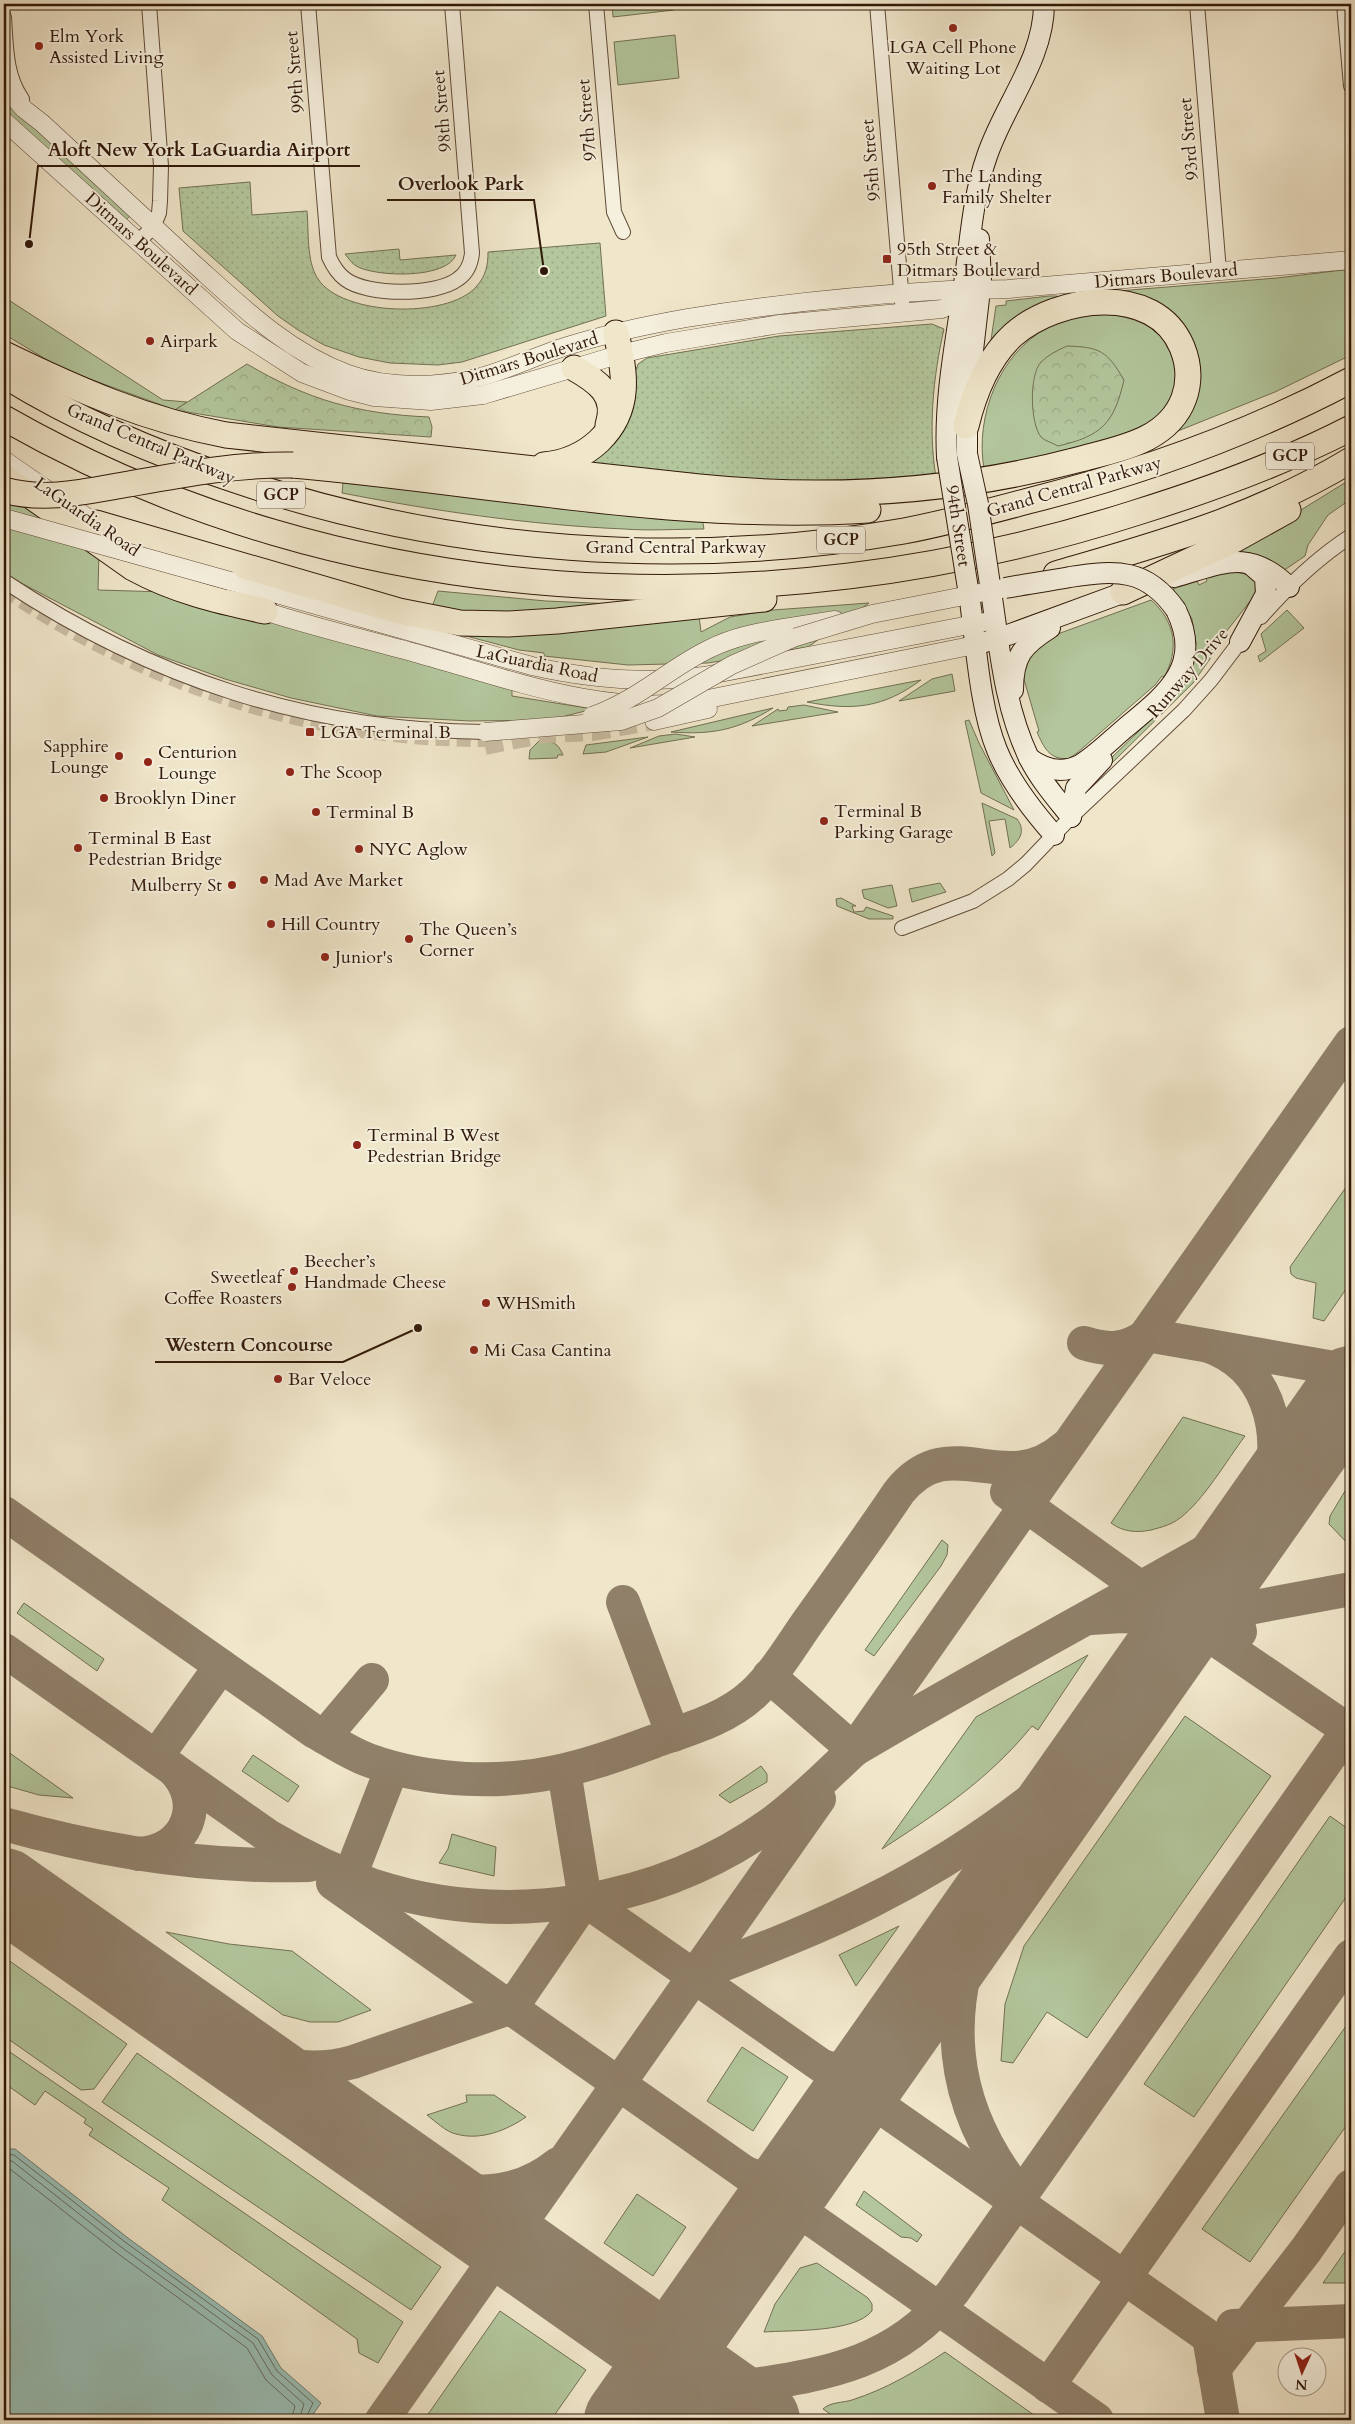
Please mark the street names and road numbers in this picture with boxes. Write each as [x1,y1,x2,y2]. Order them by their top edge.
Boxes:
street label: 99th Street [279,30,311,114]
street label: 98th Street [426,69,458,153]
street label: 97th Street [571,78,603,162]
street label: 93rd Street [1173,96,1205,181]
street label: 95th Street [855,118,887,202]
street label: Ditmars Boulevard [79,187,203,302]
street label: Ditmars Boulevard [1093,257,1239,295]
street label: Ditmars Boulevard [457,326,602,392]
street label: Grand Central Parkway [63,397,240,491]
road number: GCP [1266,442,1314,470]
street label: Grand Central Parkway [983,450,1165,524]
street label: LaGuardia Road [29,471,145,563]
road number: GCP [257,482,305,508]
street label: 94th Street [939,483,977,569]
road number: GCP [817,526,865,554]
street label: Grand Central Parkway [585,535,767,560]
street label: Runway Drive [1142,622,1234,724]
street label: LaGuardia Road [474,639,601,689]

